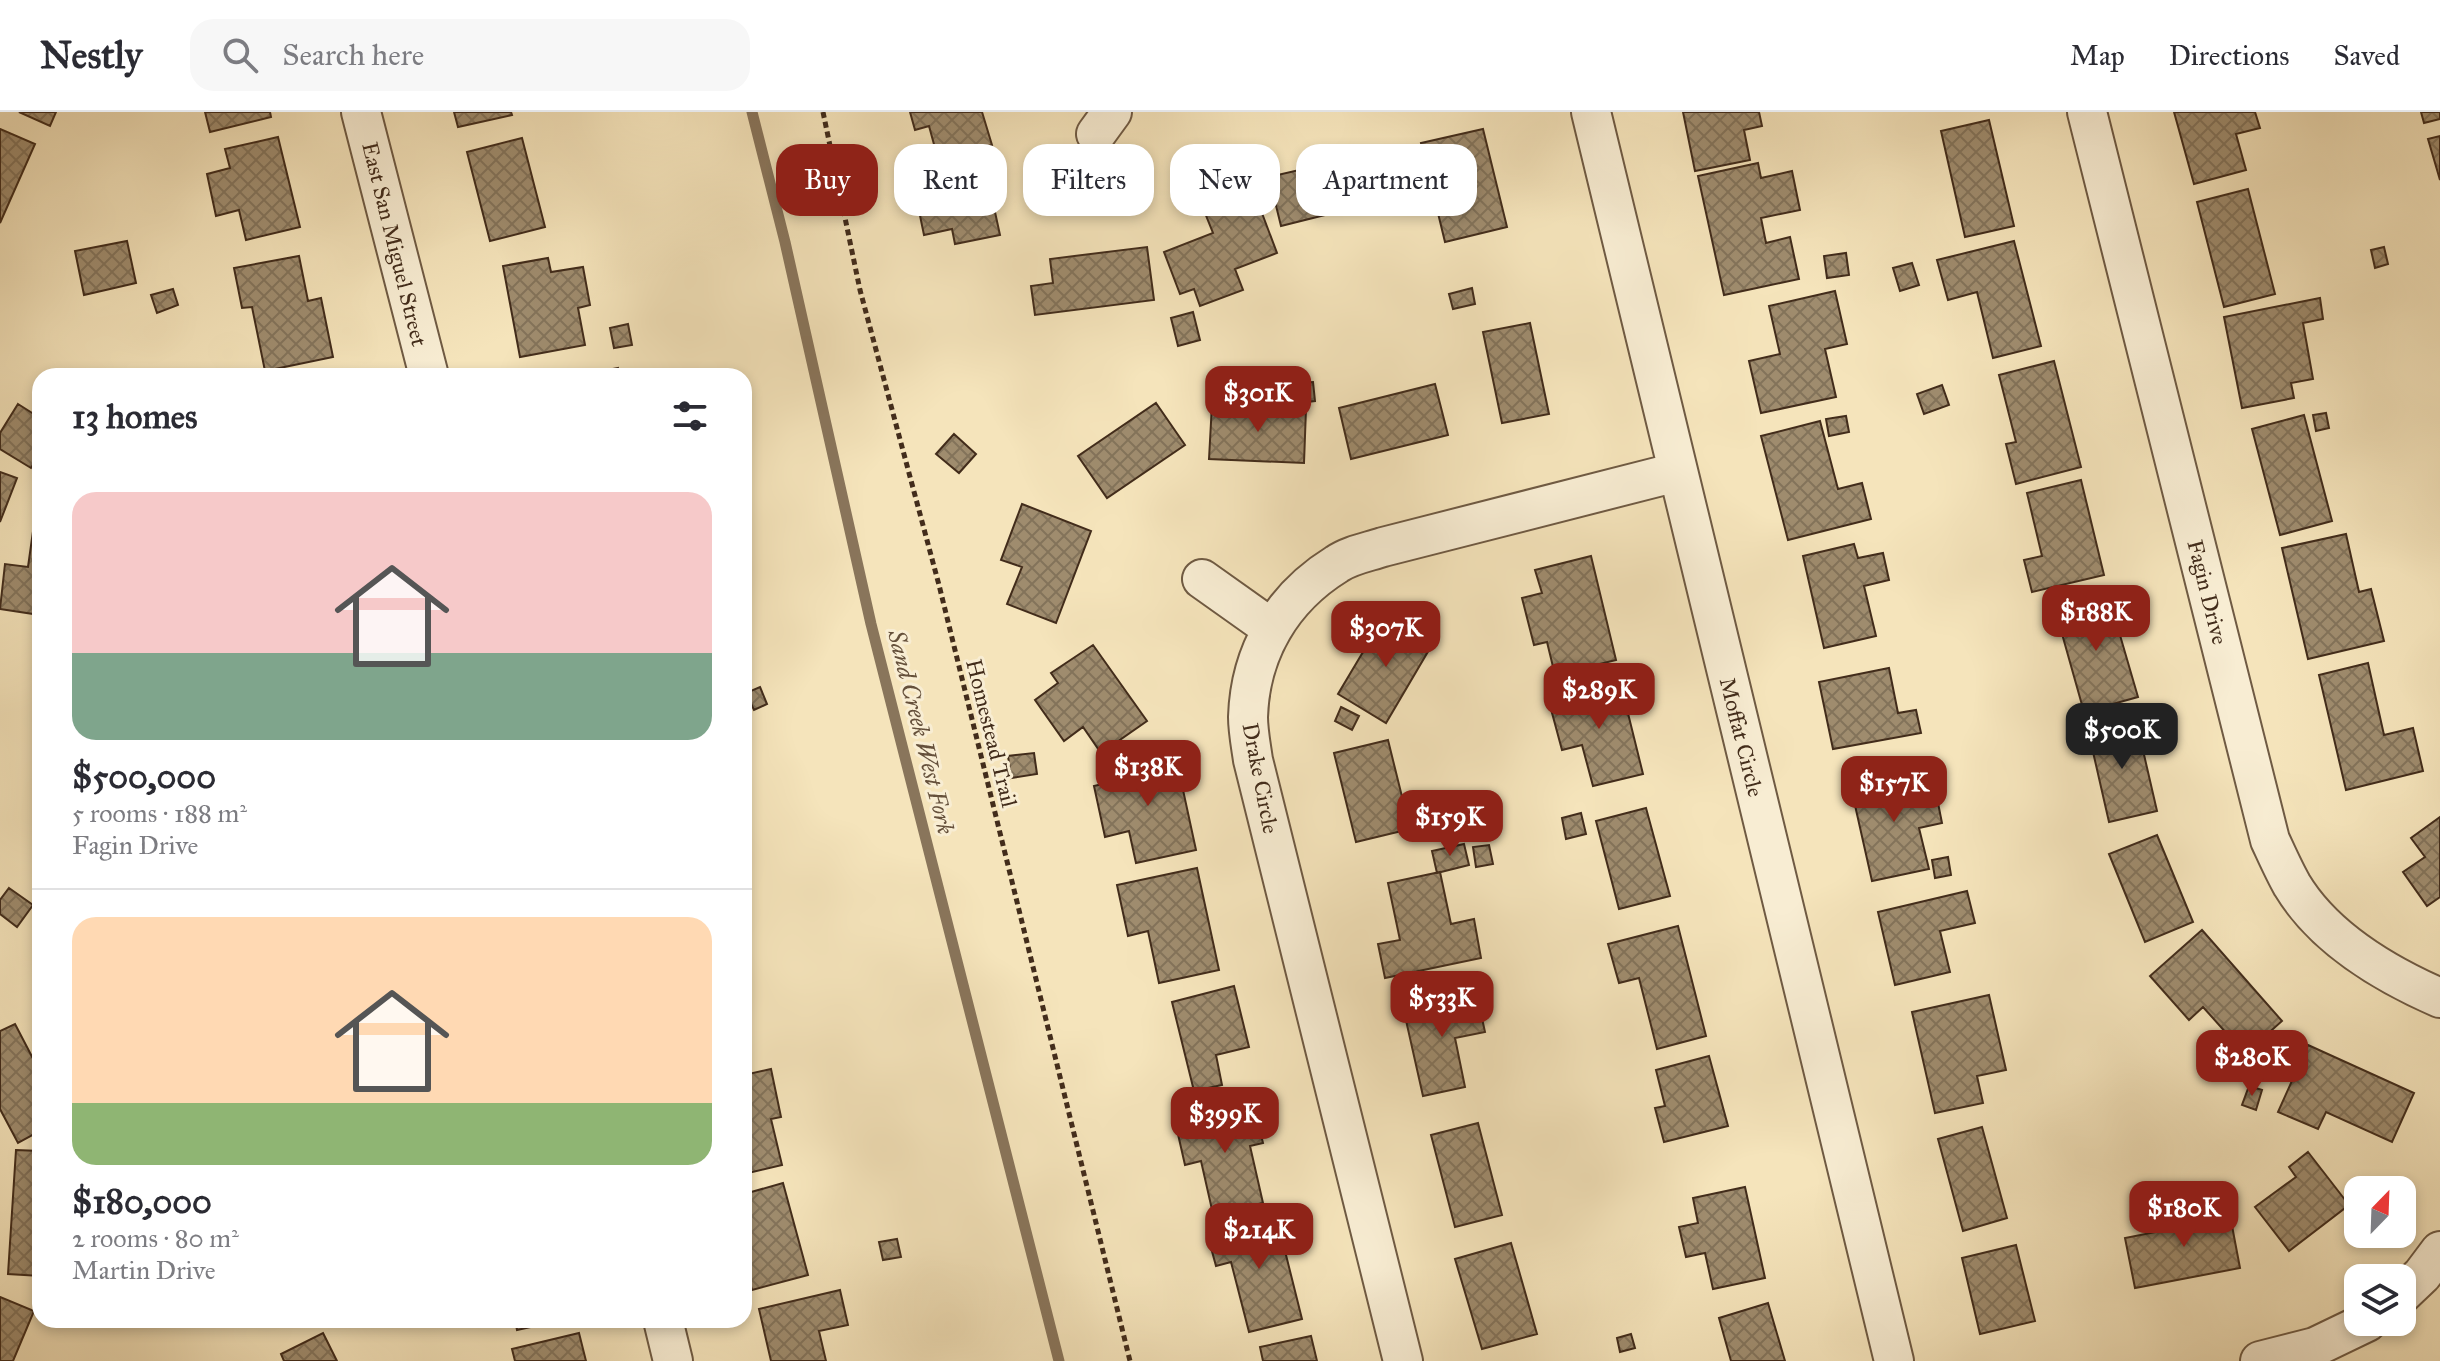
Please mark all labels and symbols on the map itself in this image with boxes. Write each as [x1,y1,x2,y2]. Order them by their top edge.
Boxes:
street label: East San Miguel Street [356,139,433,349]
pin: $301K [1202,366,1314,434]
street label: Fagin Drive [2181,537,2234,647]
pin: $188K [2040,585,2152,653]
pin: $307K [1330,601,1442,669]
water label: Sand Creek West Fork [881,626,961,838]
street label: Homestead Trail [960,656,1023,810]
pin: $289K [1543,663,1655,731]
street label: Moffat Circle [1714,675,1769,800]
pin: $500K [2066,703,2178,771]
street label: Drake Circle [1237,720,1284,836]
pin: $138K [1092,740,1204,808]
pin: $157K [1838,756,1950,824]
pin: $159K [1394,790,1506,858]
pin: $533K [1386,971,1498,1039]
pin: $280K [2196,1030,2308,1098]
pin: $399K [1169,1087,1281,1155]
north arrow [2344,1176,2416,1248]
pin: $180K [2128,1181,2240,1249]
pin: $214K [1203,1203,1315,1271]

